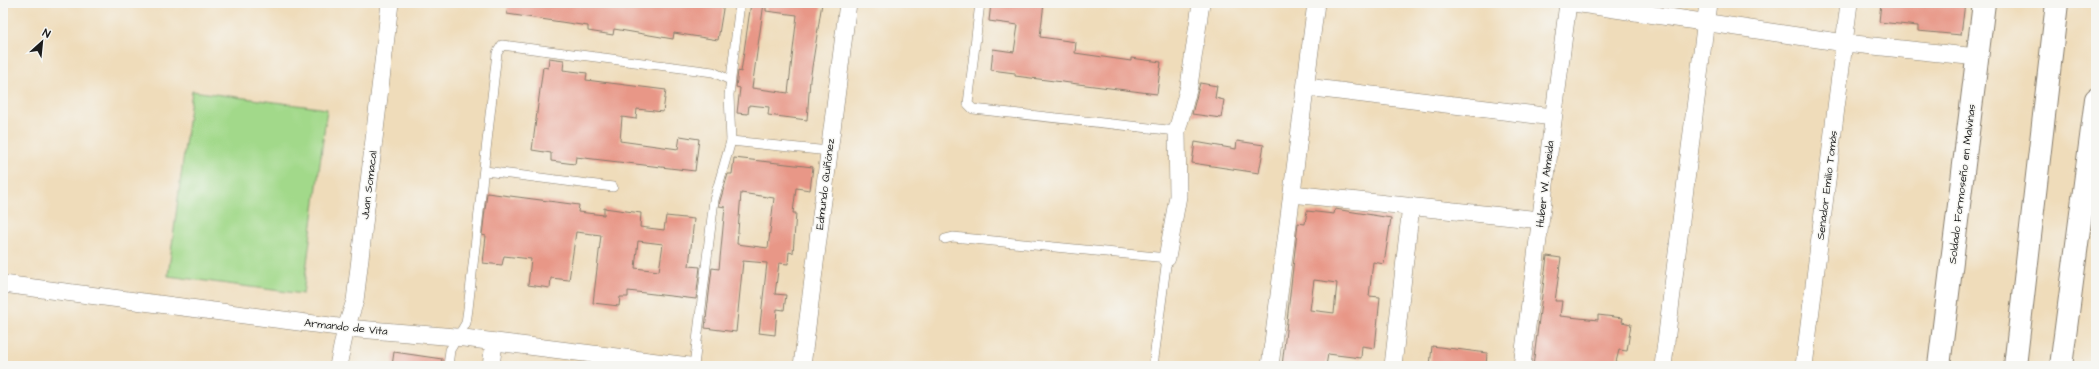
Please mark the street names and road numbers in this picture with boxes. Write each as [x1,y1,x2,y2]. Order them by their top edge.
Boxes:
street label: Soldado Formoseño en Malvinas [1945,103,1979,265]
street label: Senador Emilio Tomás [1813,129,1841,240]
street label: Edmundo Quiñónez [812,137,838,230]
street label: Huber W. Almeida [1532,139,1558,228]
street label: Juan Somacal [357,150,381,220]
street label: Armando de Vita [304,315,389,339]

